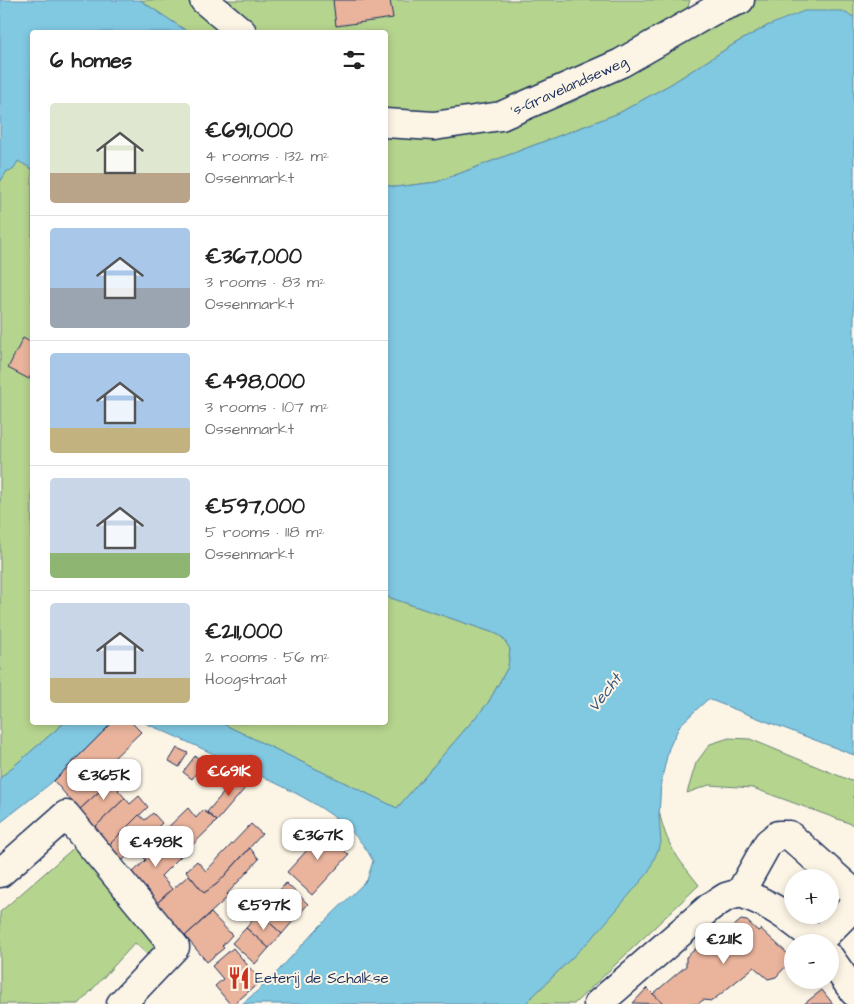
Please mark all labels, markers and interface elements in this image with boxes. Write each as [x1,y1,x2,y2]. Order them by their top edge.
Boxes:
text: 6 homes [50,46,132,75]
icon: filters [340,46,368,74]
street label: 's-Gravelandseweg [507,51,632,121]
text: €691,000 [205,116,293,145]
icon: home [90,123,150,183]
text: 4 rooms · 132 m² [205,145,329,167]
text: Ossenmarkt [205,167,294,189]
text: €367,000 [205,242,302,271]
icon: home [90,248,150,308]
text: 3 rooms · 83 m² [205,271,325,293]
text: Ossenmarkt [205,293,294,315]
text: €498,000 [205,367,305,396]
icon: home [90,373,150,433]
text: 3 rooms · 107 m² [205,396,329,418]
text: Ossenmarkt [205,418,294,440]
text: €597,000 [205,492,305,521]
icon: home [90,498,150,558]
text: 5 rooms · 118 m² [205,521,324,543]
text: Ossenmarkt [205,543,294,565]
text: €211,000 [205,617,283,646]
icon: home [90,623,150,683]
text: 2 rooms · 56 m² [205,646,329,668]
text: Hoogstraat [205,668,287,690]
water label: Vecht [583,668,628,716]
pin: €691K [194,754,264,797]
pin: €365K [69,758,139,801]
text: €691K [207,760,251,782]
text: €365K [78,764,130,786]
pin: €367K [283,818,353,861]
text: €367K [293,824,343,846]
pin: €498K [121,826,191,868]
text: €498K [130,831,182,853]
map controls [784,869,839,989]
button: + [784,869,839,924]
pin: €597K [229,888,299,931]
text: €597K [238,894,290,916]
pin: €211K [689,922,759,965]
text: €211K [706,928,742,950]
button: − [784,934,839,989]
restaurant icon: Eeterij de Schalkse [226,965,252,991]
place label: Eeterij de Schalkse [255,968,389,989]

